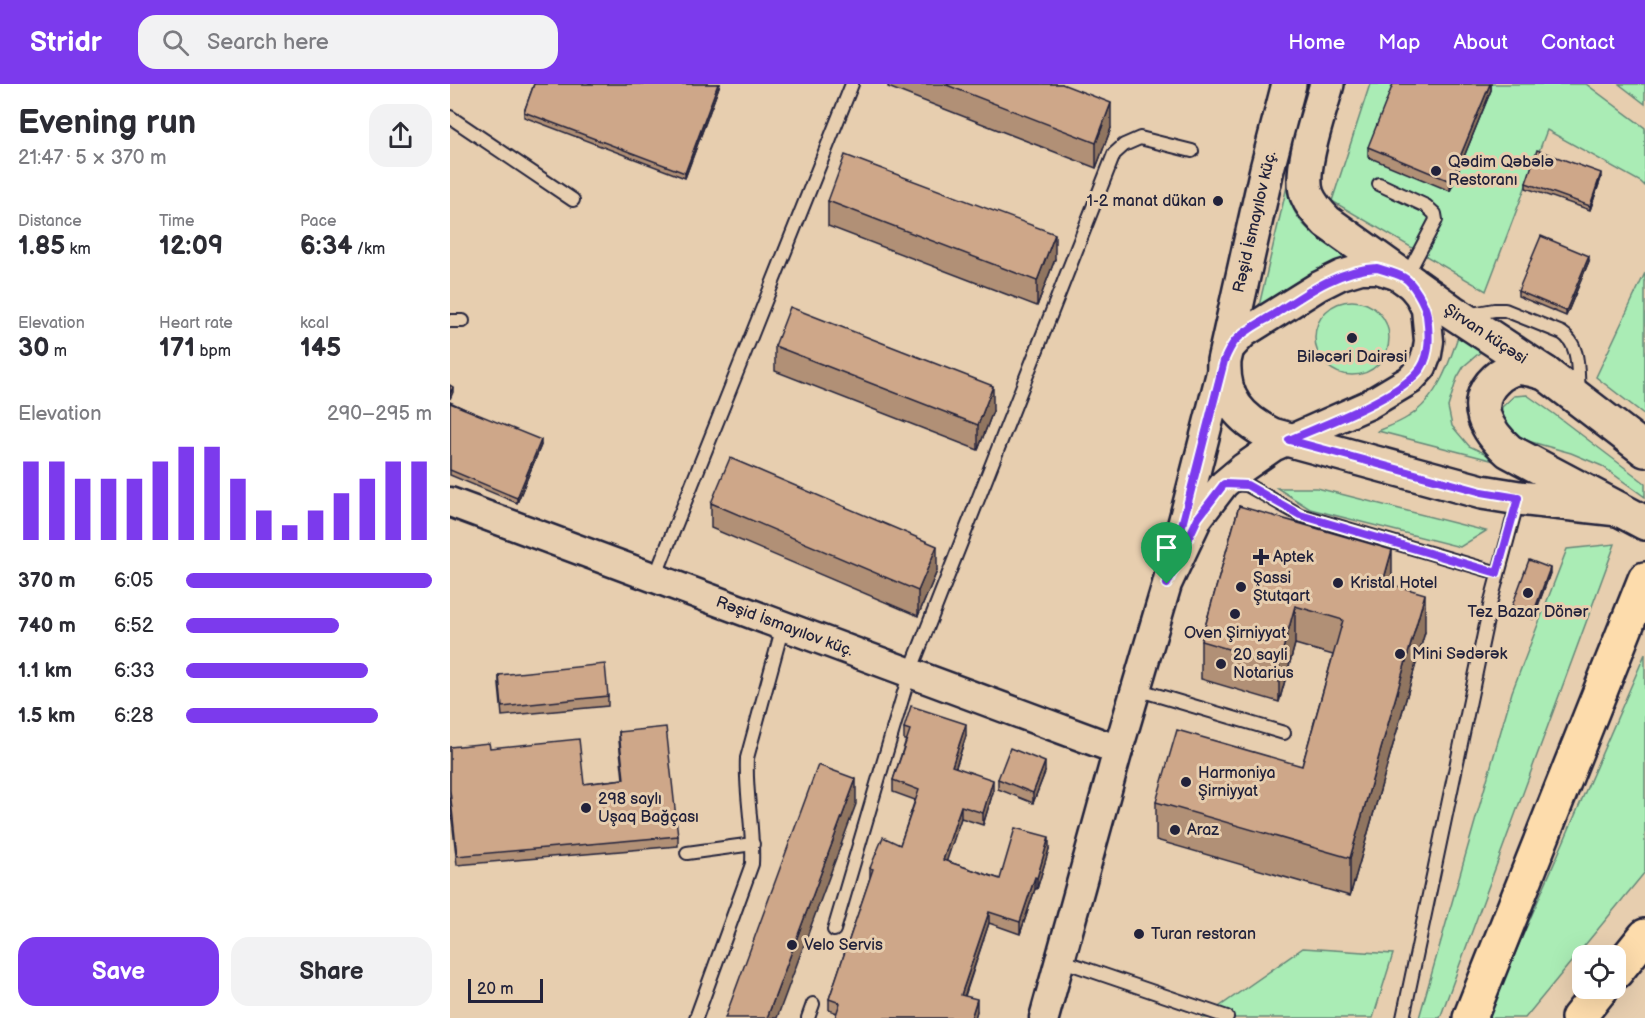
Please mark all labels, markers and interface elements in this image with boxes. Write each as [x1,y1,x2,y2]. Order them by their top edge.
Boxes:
search box [138,15,558,69]
text: Stridr [30,26,102,59]
icon: search [159,26,192,59]
text: Search here [207,29,329,56]
text: Home [1288,30,1345,55]
text: Map [1378,30,1420,55]
text: About [1453,30,1508,55]
text: Contact [1541,30,1615,55]
text: Evening run [18,103,196,143]
button: share [369,104,432,167]
text: 21:47 · 5 × 370 m [18,146,167,170]
street label: Rəşid İsmayılov küç. [1228,149,1281,295]
place label: Qədim Qəbələ Restoranı [1448,153,1554,190]
marker: Qədim Qəbələ Restoranı [1429,164,1443,178]
place label: 1-2 manat dükan [1087,192,1206,211]
marker: 1-2 manat dükan [1211,194,1225,208]
text: Distance [18,212,82,231]
text: Time [159,212,194,231]
text: Pace [300,212,336,231]
text: 1.85 [18,231,65,262]
text: 12:09 [159,231,223,262]
text: 6:34 [300,231,353,262]
text: km [65,240,91,259]
text: /km [353,240,385,259]
street label: Şirvan küçəsi [1440,300,1531,368]
text: Elevation [18,314,85,333]
text: Heart rate [159,314,233,333]
text: kcal [300,314,329,333]
marker: Biləcəri Dairəsi [1345,331,1359,345]
text: 30 [18,333,49,364]
text: 171 [159,333,195,364]
text: 145 [300,333,341,364]
text: m [49,342,67,361]
text: bpm [195,342,231,361]
place label: Biləcəri Dairəsi [1297,348,1407,367]
text: Elevation [18,402,101,426]
text: 290–295 m [327,402,432,426]
pin [1141,522,1192,584]
icon: arrive [1150,531,1183,564]
place label: Aptek [1273,548,1314,567]
marker: Aptek [1254,550,1268,564]
text: 370 m [18,569,76,593]
text: 6:05 [114,569,153,593]
place label: Şassi Ştutqart [1253,569,1310,606]
place label: Kristal Hotel [1350,574,1437,593]
marker: Kristal Hotel [1331,576,1345,590]
marker: Şassi Ştutqart [1234,580,1248,594]
marker: Tez Bazar Dönər [1521,586,1535,600]
street label: Rəşid İsmayılov küç. [713,592,856,660]
place label: Tez Bazar Dönər [1468,603,1589,622]
marker: Oven Şirniyyat [1228,607,1242,621]
text: 740 m [18,614,76,638]
text: 6:52 [114,614,154,638]
place label: Oven Şirniyyat [1184,624,1286,643]
place label: Mini Sədərək [1412,645,1507,664]
place label: 20 sayli Notarius [1233,646,1294,683]
marker: Mini Sədərək [1393,647,1407,661]
marker: 20 sayli Notarius [1214,657,1228,671]
text: 1.1 km [18,659,72,683]
text: 6:33 [114,659,155,683]
text: 1.5 km [18,704,75,728]
text: 6:28 [114,704,154,728]
place label: Harmoniya Şirniyyat [1198,764,1275,801]
marker: Harmoniya Şirniyyat [1179,775,1193,789]
place label: 298 saylı Uşaq Bağçası [598,790,699,827]
marker: 298 saylı Uşaq Bağçası [579,801,593,815]
place label: Araz [1187,821,1219,840]
marker: Araz [1168,823,1182,837]
place label: Turan restoran [1151,925,1256,944]
marker: Turan restoran [1132,927,1146,941]
place label: Velo Servis [804,936,883,955]
button: Save [18,937,219,1006]
button: Share [231,937,432,1006]
marker: Velo Servis [785,938,799,952]
map controls [1572,945,1626,999]
button: locate [1572,945,1626,999]
scale bar [468,976,543,1004]
text: 20 m [477,980,513,999]

